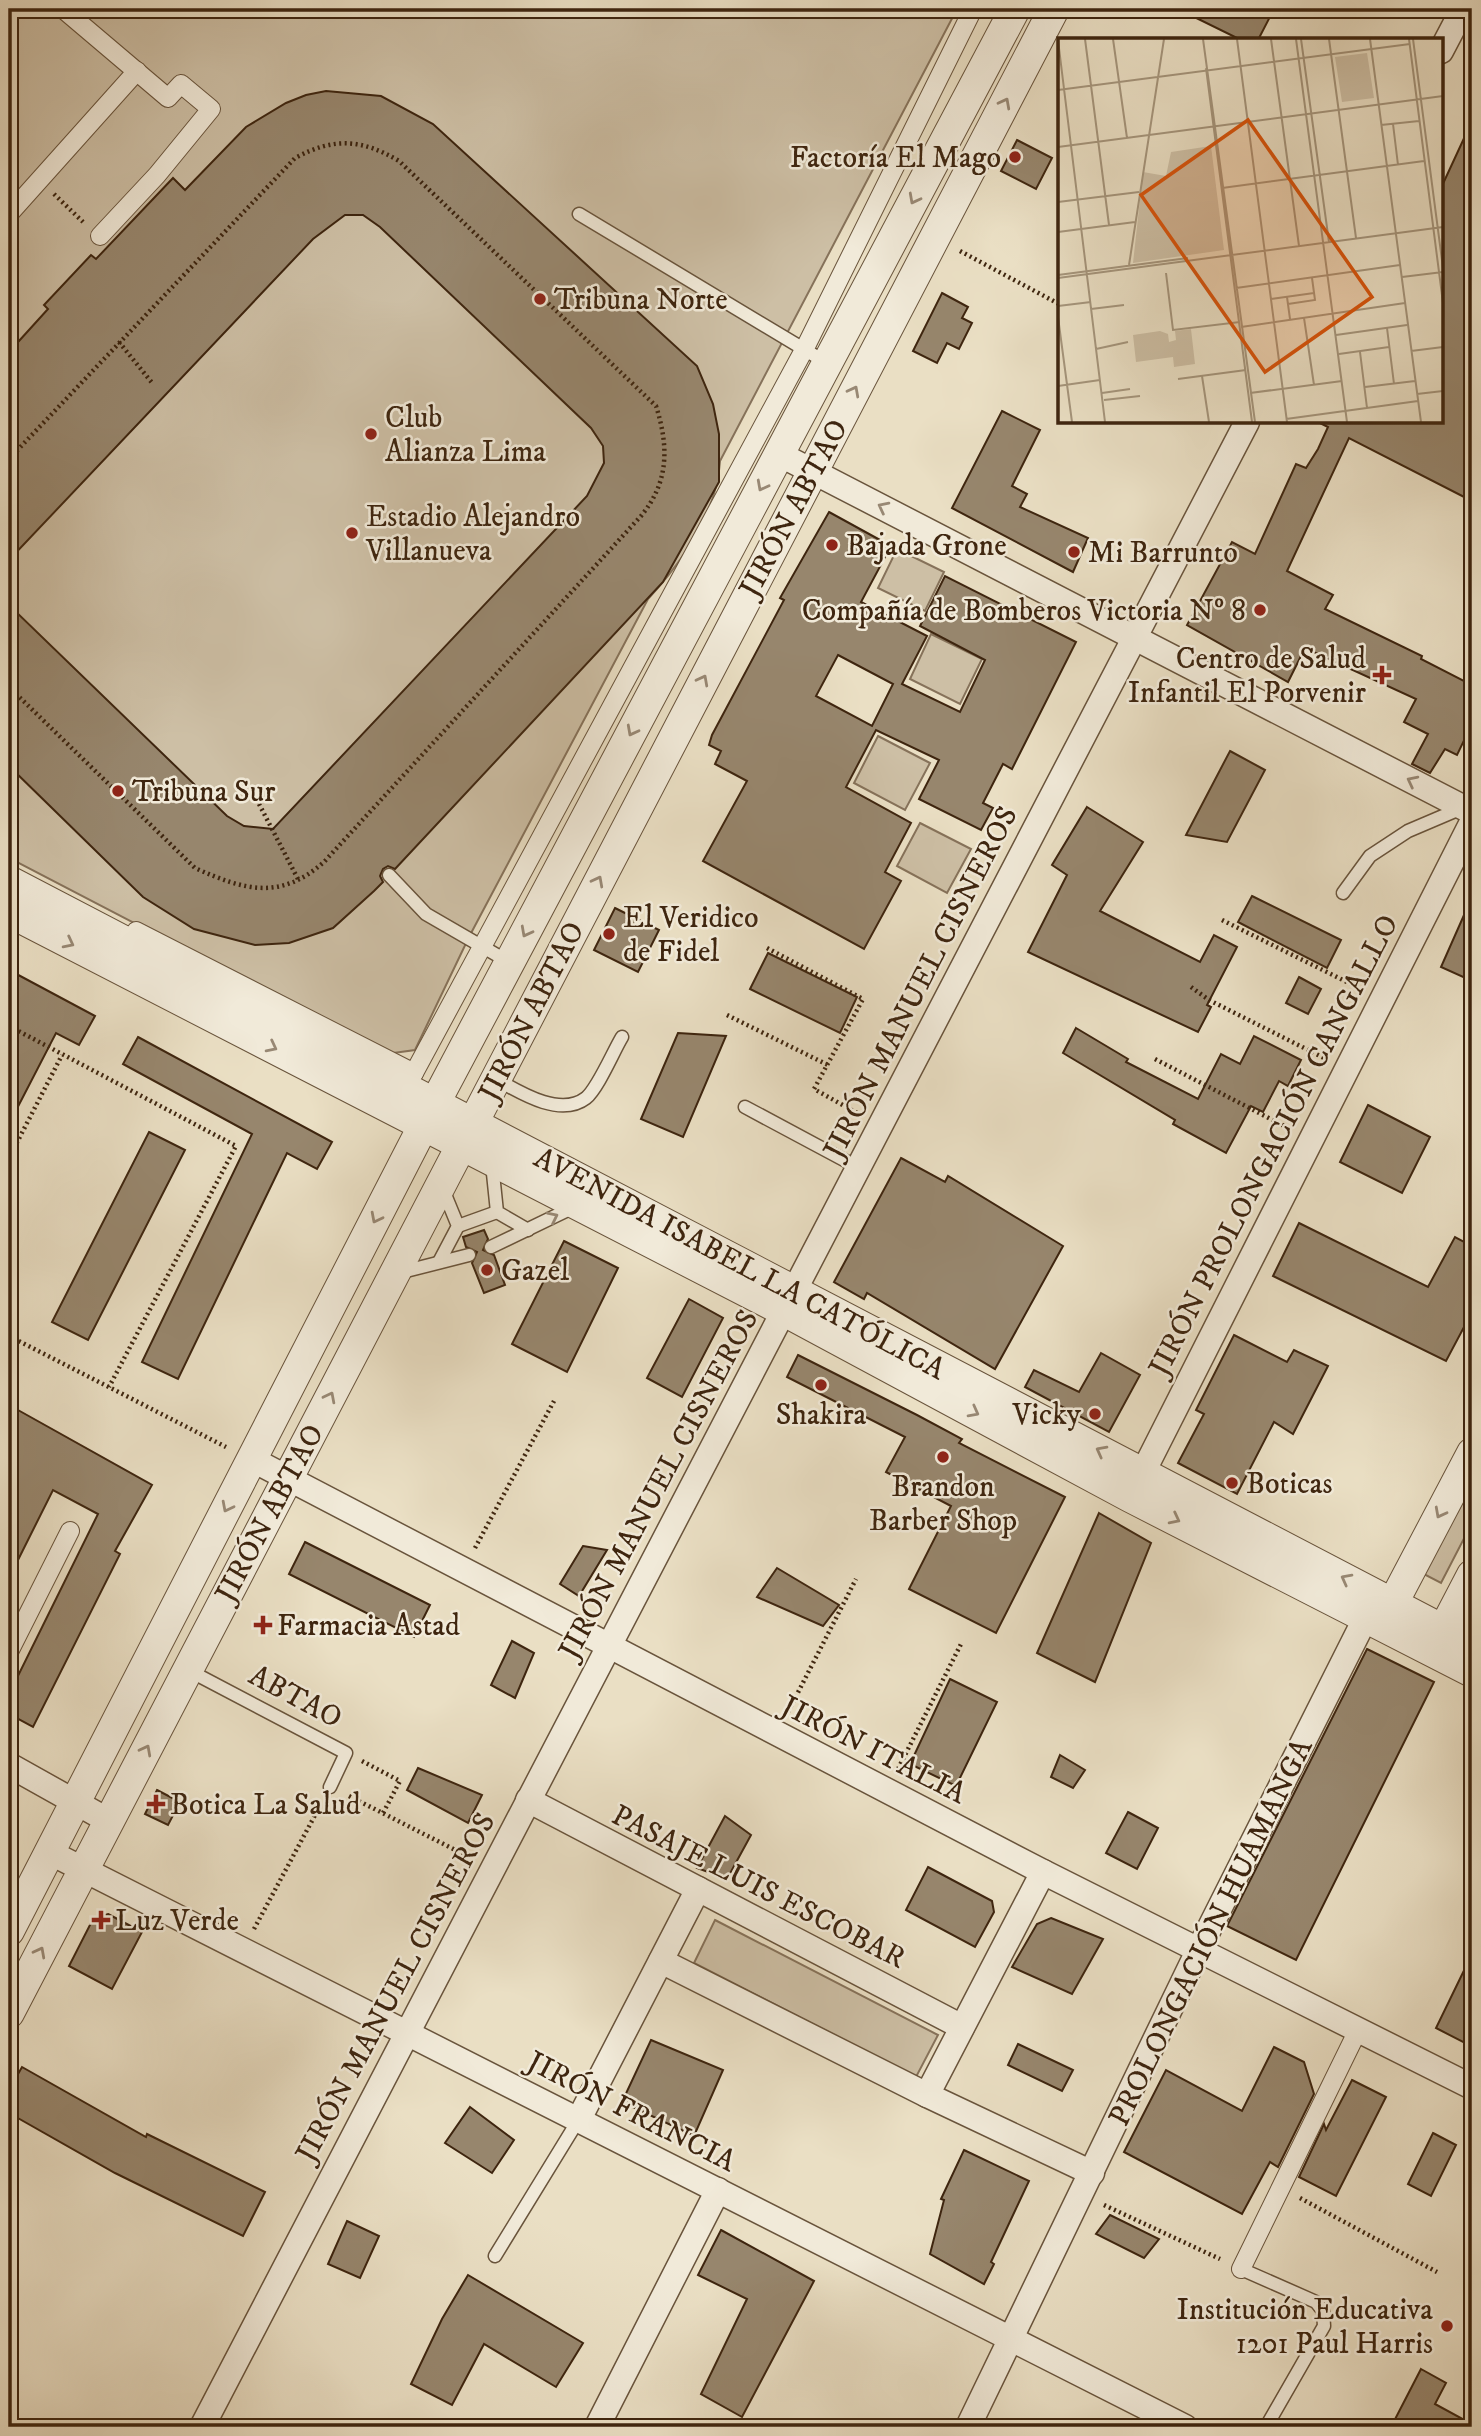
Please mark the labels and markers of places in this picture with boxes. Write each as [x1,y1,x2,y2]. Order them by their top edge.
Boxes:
place label: Factoría El Mago [790,140,1001,177]
marker: Factoría El Mago [1007,149,1023,165]
place label: Tribuna Norte [554,282,728,319]
marker: Tribuna Norte [532,291,548,307]
place label: Club Alianza Lima [385,400,546,471]
marker: Club Alianza Lima [363,426,379,442]
place label: Estadio Alejandro Villanueva [365,499,580,570]
marker: Estadio Alejandro Villanueva [344,525,360,541]
place label: Bajada Grone [846,528,1007,565]
place label: Mi Barrunto [1088,535,1238,572]
marker: Bajada Grone [824,537,840,553]
marker: Mi Barrunto [1066,544,1082,560]
place label: Compañía de Bomberos Victoria Nº 8 [802,593,1246,630]
marker: Compañía de Bomberos Victoria Nº 8 [1252,602,1268,618]
place label: Centro de Salud Infantil El Porvenir [1128,641,1366,712]
marker: Centro de Salud Infantil El Porvenir [1372,665,1392,685]
place label: Tribuna Sur [132,774,275,811]
marker: Tribuna Sur [110,783,126,799]
place label: El Veridico de Fidel [623,900,759,971]
marker: El Veridico de Fidel [601,926,617,942]
place label: Gazel [501,1253,569,1290]
marker: Gazel [479,1262,495,1278]
marker: Shakira [813,1377,829,1393]
place label: Shakira [776,1397,867,1434]
place label: Vicky [1011,1397,1082,1434]
marker: Vicky [1087,1406,1103,1422]
marker: Brandon Barber Shop [935,1449,951,1465]
place label: Boticas [1246,1466,1333,1503]
place label: Brandon Barber Shop [869,1469,1017,1540]
marker: Boticas [1224,1475,1240,1491]
place label: Farmacia Astad [277,1608,460,1645]
marker: Farmacia Astad [255,1617,271,1633]
place label: Botica La Salud [170,1787,361,1824]
marker: Botica La Salud [148,1796,164,1812]
place label: Luz Verde [115,1903,239,1940]
marker: Luz Verde [93,1912,109,1928]
place label: Institución Educativa 1201 Paul Harris [1177,2292,1433,2363]
marker: Institución Educativa 1201 Paul Harris [1439,2318,1455,2334]

